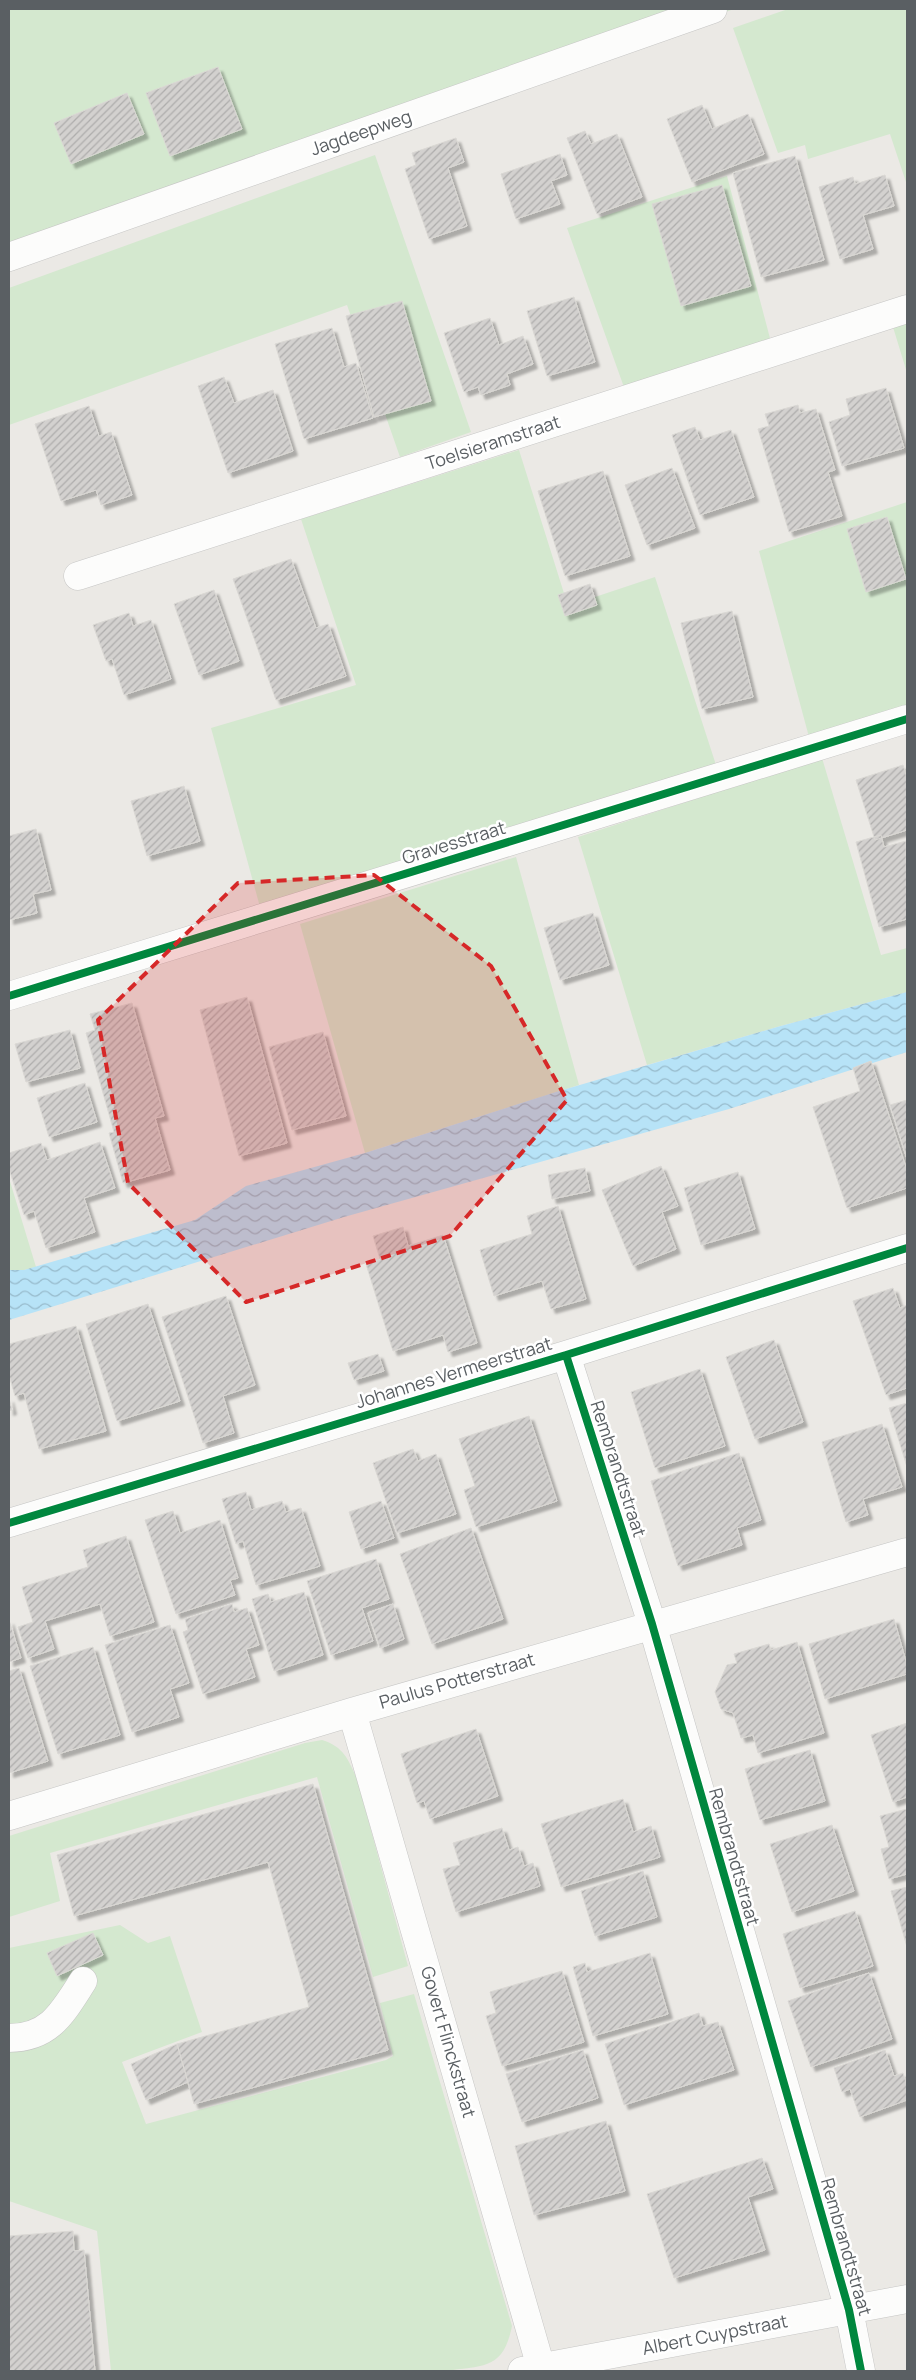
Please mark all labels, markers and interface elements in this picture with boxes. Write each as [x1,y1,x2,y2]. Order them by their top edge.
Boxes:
street label: Jagdeepweg [307,104,414,161]
street label: Toelsieramstraat [422,409,563,475]
street label: Gravesstraat [399,815,508,869]
street label: Johannes Vermeerstraat [353,1331,555,1413]
street label: Rembrandtstraat [586,1397,652,1540]
street label: Paulus Potterstraat [376,1646,537,1714]
street label: Rembrandtstraat [704,1785,766,1928]
street label: Govert Flinckstraat [416,1963,482,2120]
street label: Rembrandtstraat [816,2175,878,2318]
street label: Albert Cuypstraat [640,2308,790,2360]

